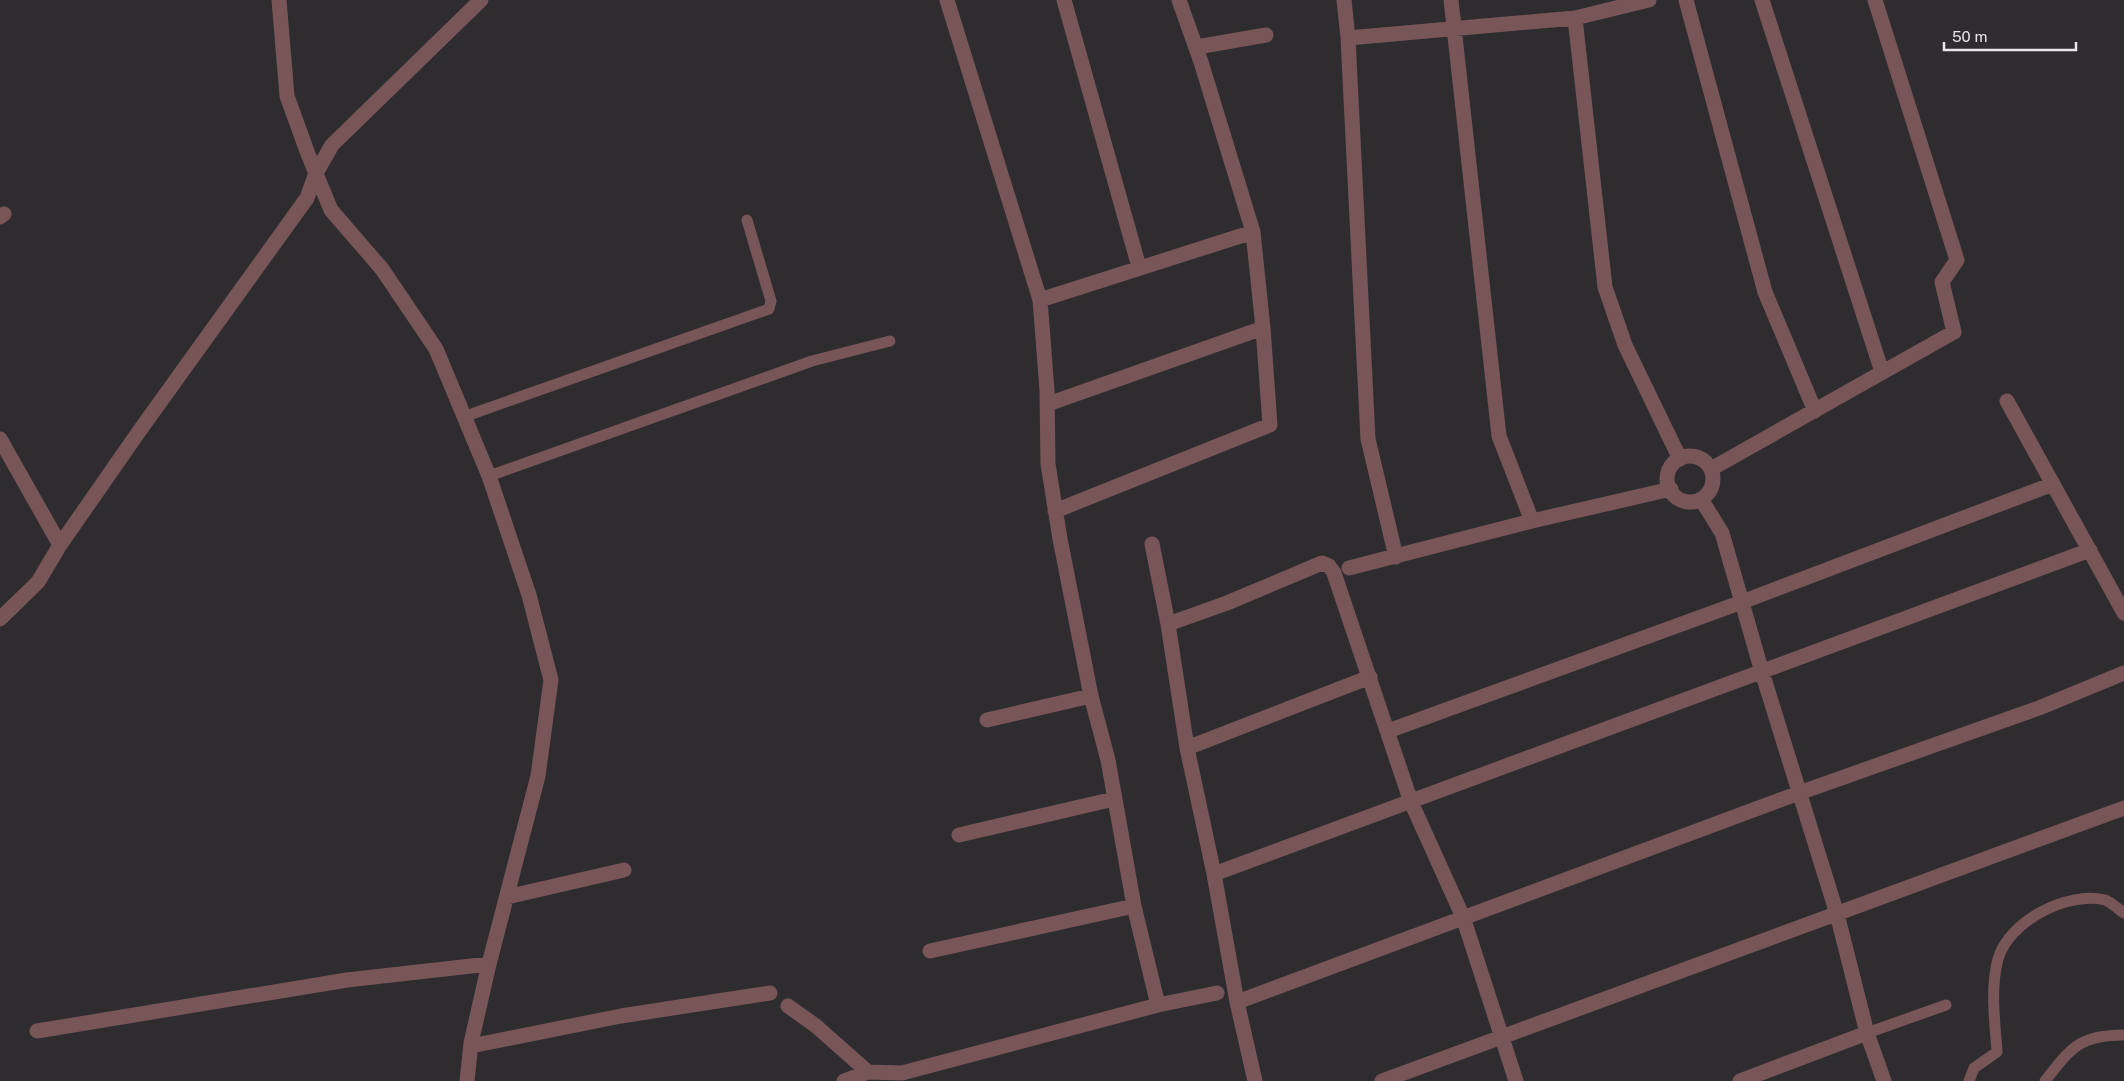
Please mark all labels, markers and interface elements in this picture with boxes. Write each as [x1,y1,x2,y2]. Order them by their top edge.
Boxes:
scale bar [1944,20,2076,52]
text: 50 m [1952,28,1987,45]

